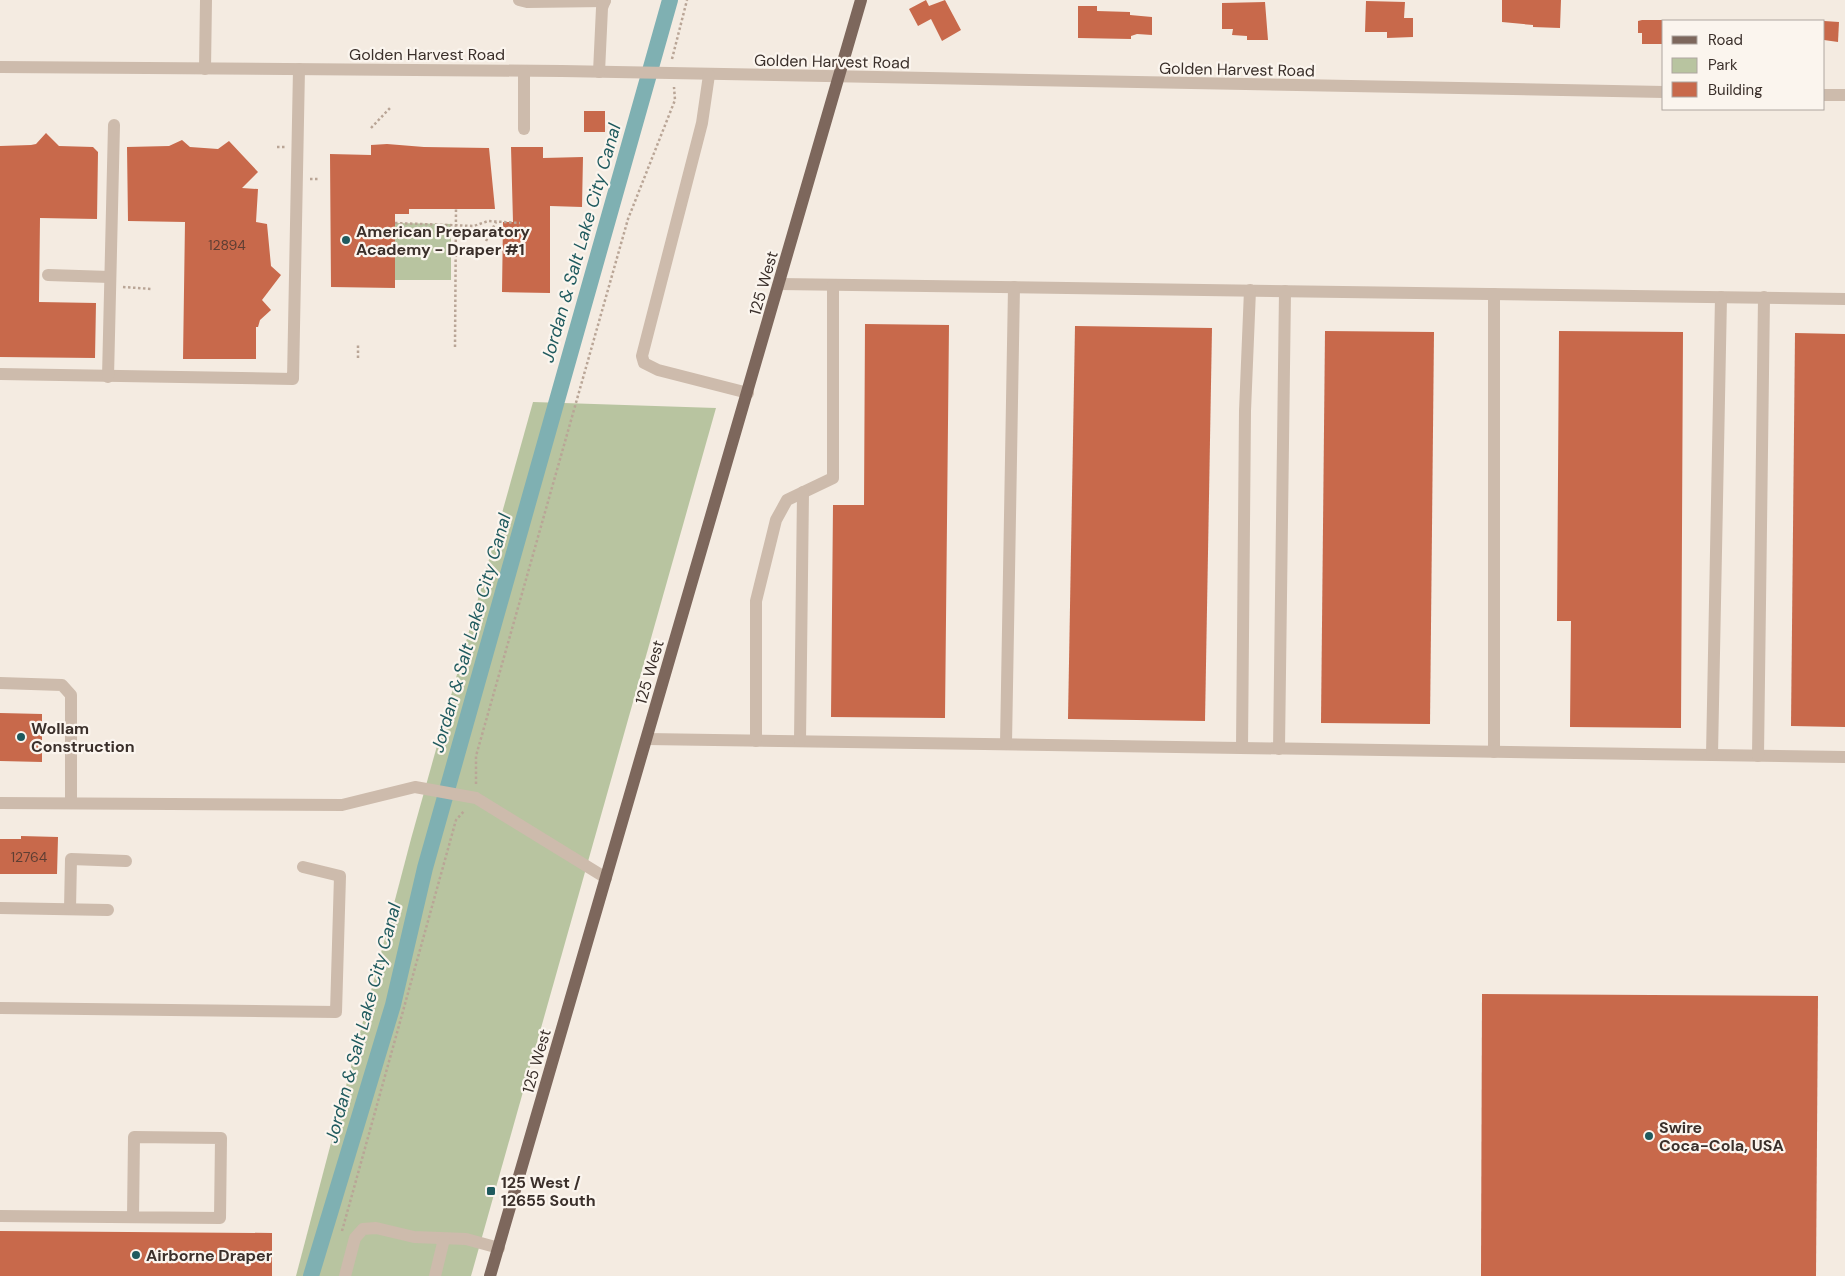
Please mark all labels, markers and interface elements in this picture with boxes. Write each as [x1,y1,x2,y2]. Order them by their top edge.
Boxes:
legend [1662,20,1825,110]
text: Road [1708,30,1743,50]
street label: Golden Harvest Road [349,44,505,65]
street label: Golden Harvest Road [754,50,910,73]
text: Park [1708,55,1738,75]
street label: Golden Harvest Road [1159,58,1315,81]
text: Building [1708,80,1763,100]
water label: Jordan & Salt Lake City Canal [535,120,627,365]
place label: American Preparatory Academy - Draper #1 [356,221,530,260]
marker: American Preparatory Academy - Draper #1 [340,234,352,246]
house number: 12894 [208,236,246,254]
street label: 125 West [744,249,783,318]
water label: Jordan & Salt Lake City Canal [425,510,517,755]
street label: 125 West [630,638,669,707]
place label: Wollam Construction [31,718,135,757]
marker: Wollam Construction [15,731,27,743]
house number: 12764 [11,848,48,866]
water label: Jordan & Salt Lake City Canal [319,899,407,1146]
street label: 125 West [517,1027,556,1096]
place label: Swire Coca-Cola, USA [1659,1117,1784,1156]
marker: Swire Coca-Cola, USA [1643,1130,1655,1142]
place label: 125 West / 12655 South [501,1172,596,1211]
marker: 125 West / 12655 South [485,1185,497,1197]
place label: Airborne Draper [146,1245,273,1266]
marker: Airborne Draper [130,1249,142,1261]

